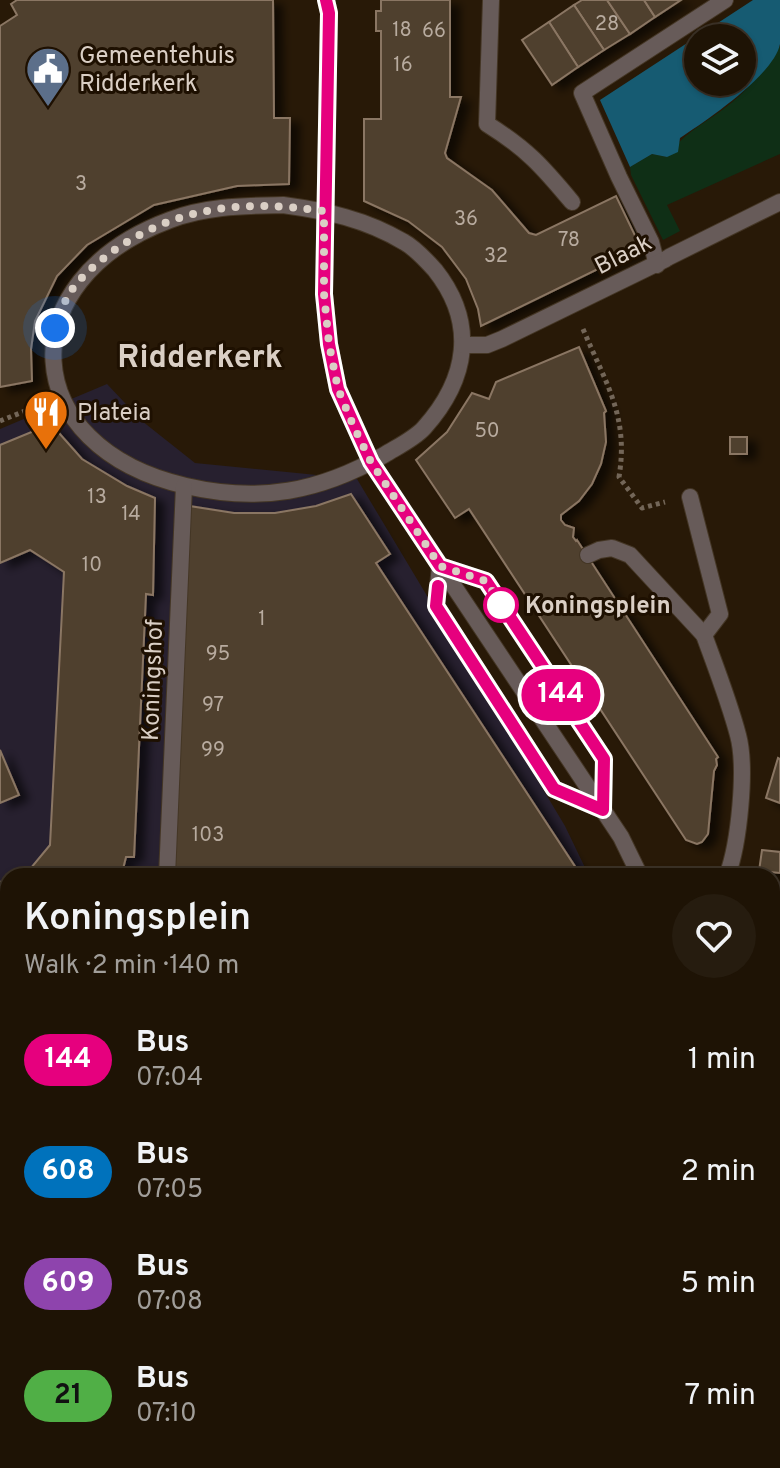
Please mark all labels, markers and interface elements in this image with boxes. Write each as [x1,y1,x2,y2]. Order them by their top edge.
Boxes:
house number: 28 [595,12,619,38]
house number: 18 [392,18,412,44]
house number: 66 [422,19,446,45]
map controls [684,24,756,96]
button: layers [684,24,756,96]
place label: Gemeentehuis Ridderkerk [79,42,235,100]
public building icon: Gemeentehuis Ridderkerk [24,45,72,108]
house number: 16 [393,53,413,79]
house number: 3 [75,172,87,198]
house number: 36 [454,207,478,233]
house number: 78 [558,228,580,254]
street label: Blaak [590,229,658,283]
house number: 32 [484,244,508,270]
your location [35,308,75,348]
district label: Ridderkerk [117,339,283,379]
restaurant icon: Plateia [22,388,70,451]
place label: Plateia [77,399,151,429]
house number: 50 [474,419,500,445]
house number: 13 [87,485,107,511]
house number: 14 [121,502,141,528]
house number: 10 [82,553,102,579]
marker: Koningsplein [484,588,518,622]
place label: Koningsplein [525,592,671,622]
house number: 1 [258,607,266,633]
street label: Koningshof [137,619,171,741]
house number: 95 [206,642,230,668]
line badge: 144 [515,669,607,721]
text: 144 [537,677,585,713]
house number: 97 [202,693,224,719]
house number: 99 [201,738,225,764]
house number: 103 [192,823,224,849]
button: heart [672,894,756,978]
text: Koningsplein [24,895,251,944]
text: Walk · 2 min · 140 m [24,950,239,983]
text: Bus [136,1025,189,1062]
text: 144 [44,1042,92,1078]
text: 1 min [688,1042,756,1079]
text: 07:04 [136,1062,203,1095]
text: Bus [136,1137,189,1174]
text: 608 [41,1154,95,1190]
text: 2 min [681,1154,756,1191]
text: 07:05 [136,1174,203,1207]
text: Bus [136,1249,189,1286]
text: 609 [42,1266,94,1302]
text: 5 min [680,1266,756,1303]
text: 07:08 [136,1286,203,1319]
text: Bus [136,1361,189,1398]
text: 21 [54,1378,82,1414]
text: 7 min [685,1378,756,1415]
text: 07:10 [136,1398,197,1431]

